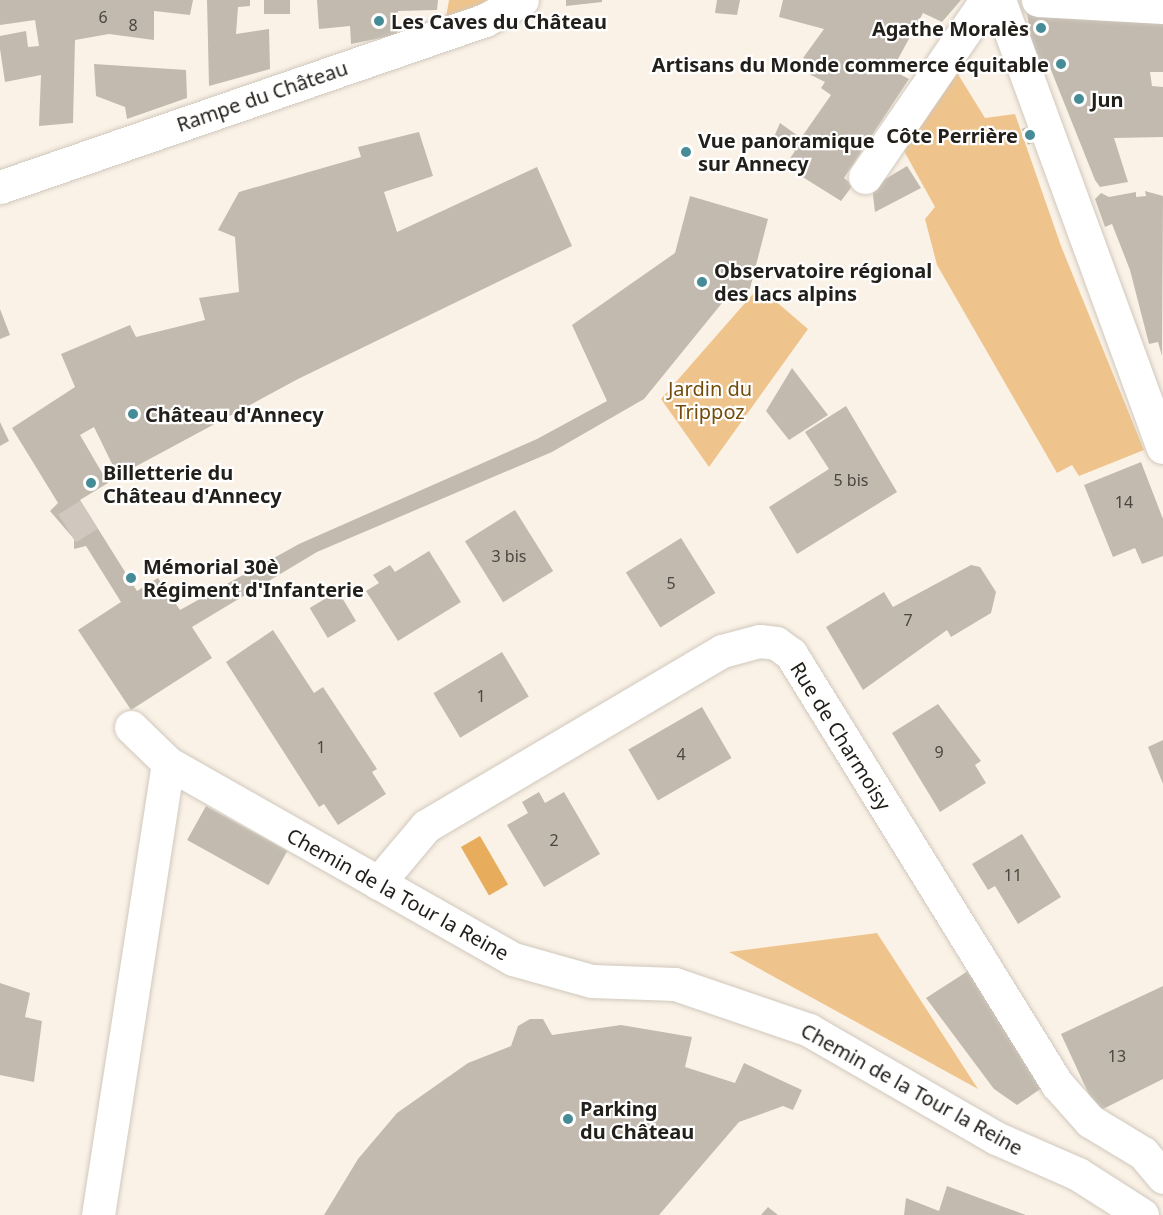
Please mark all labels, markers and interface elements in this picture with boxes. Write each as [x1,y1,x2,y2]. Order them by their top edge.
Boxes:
house number: 6 [98,7,108,27]
place label: Les Caves du Château [391,9,607,33]
marker: Les Caves du Château [372,14,386,28]
house number: 8 [128,15,138,35]
place label: Agathe Moralès [872,16,1029,40]
marker: Agathe Moralès [1034,21,1048,35]
place label: Artisans du Monde commerce équitable [652,52,1049,76]
street label: Rampe du Château [173,55,351,137]
marker: Artisans du Monde commerce équitable [1054,57,1068,71]
place label: Jun [1091,87,1124,111]
marker: Jun [1072,92,1086,106]
place label: Côte Perrière [886,123,1018,147]
place label: Vue panoramique sur Annecy [698,128,875,175]
marker: Côte Perrière [1023,128,1037,142]
marker: Vue panoramique sur Annecy [679,145,693,159]
place label: Observatoire régional des lacs alpins [714,258,932,305]
marker: Observatoire régional des lacs alpins [695,275,709,289]
park label: Jardin du Trippoz [668,376,752,423]
place label: Château d'Annecy [145,402,324,426]
marker: Château d'Annecy [126,407,140,421]
place label: Billetterie du Château d'Annecy [103,460,282,507]
house number: 5 bis [834,470,868,490]
marker: Billetterie du Château d'Annecy [84,476,98,490]
house number: 14 [1115,492,1133,512]
house number: 3 bis [492,546,526,566]
place label: Mémorial 30è Régiment d'Infanterie [143,554,364,601]
marker: Mémorial 30è Régiment d'Infanterie [124,571,138,585]
house number: 5 [666,573,676,593]
house number: 7 [903,610,913,630]
street label: Rue de Charmoisy [786,657,896,815]
house number: 1 [476,686,486,706]
house number: 1 [316,737,326,757]
house number: 9 [934,742,944,762]
house number: 4 [676,744,686,764]
street label: Chemin de la Tour la Reine [283,823,513,965]
house number: 2 [549,830,559,850]
house number: 11 [1004,865,1022,885]
street label: Chemin de la Tour la Reine [797,1018,1027,1160]
house number: 13 [1108,1046,1126,1066]
place label: Parking du Château [580,1096,694,1143]
marker: Parking du Château [561,1112,575,1126]

